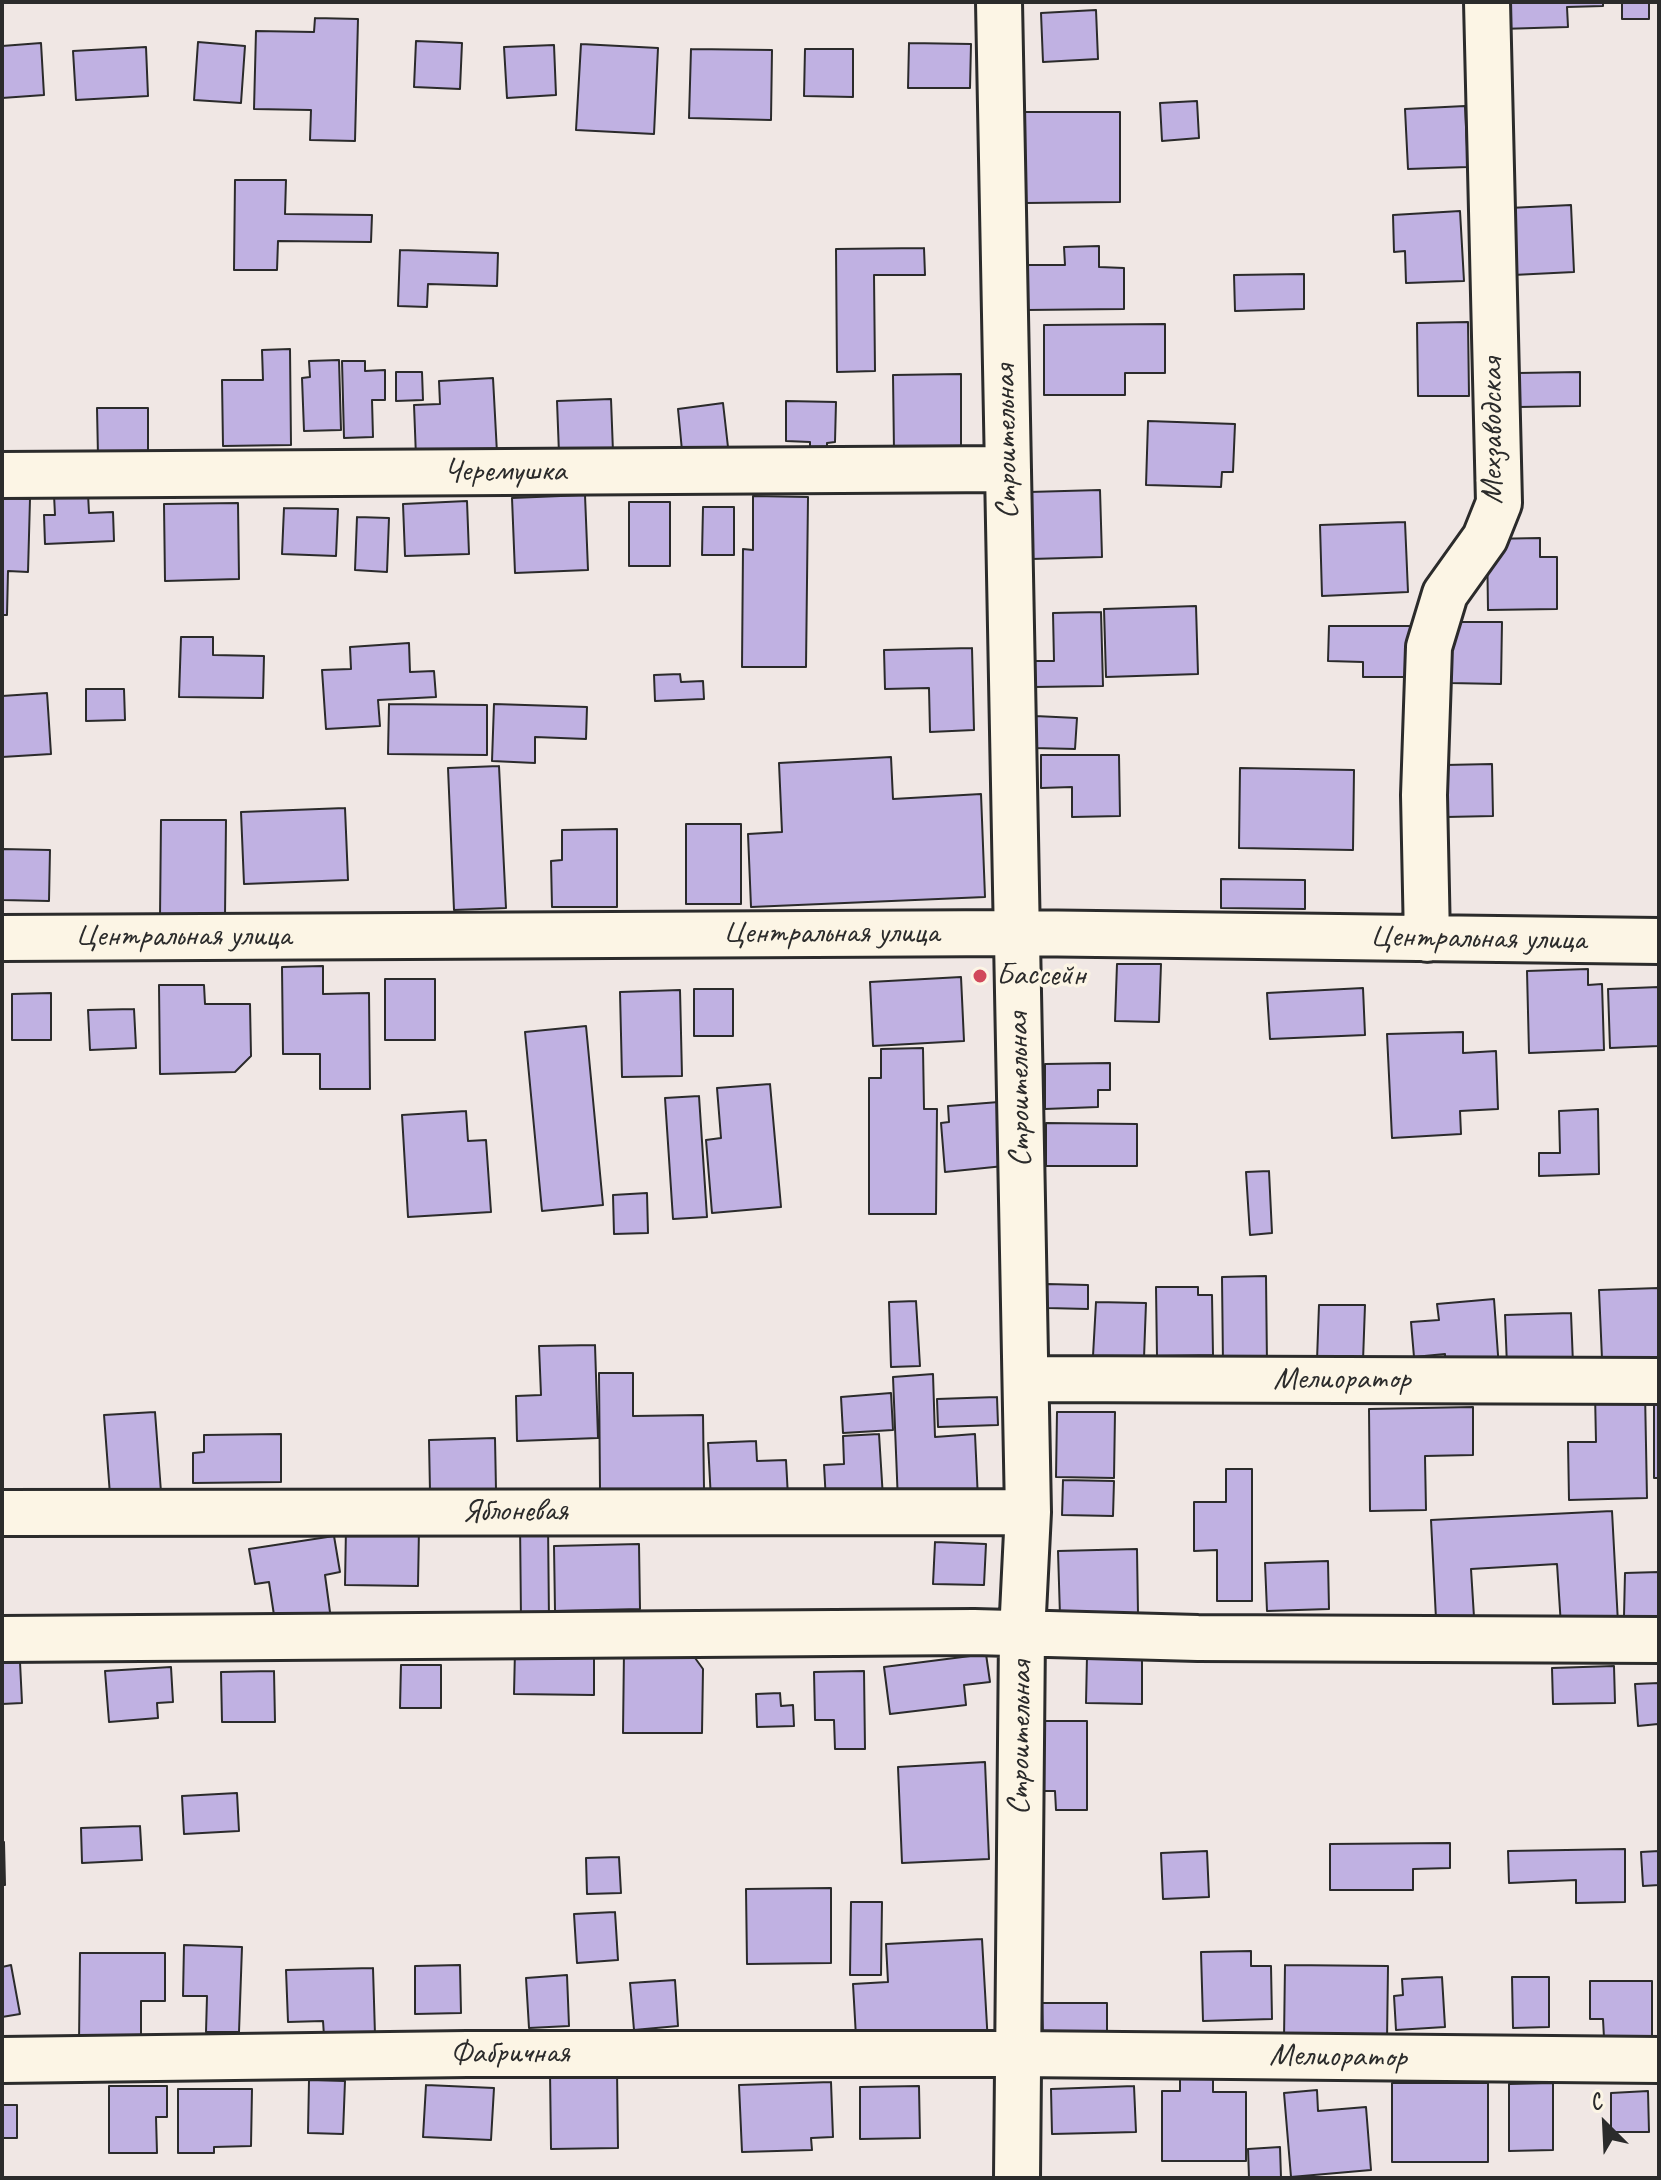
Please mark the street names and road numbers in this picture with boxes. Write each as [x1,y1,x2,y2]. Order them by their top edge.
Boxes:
street label: Мехзаводская [1474,358,1512,504]
street label: Строительная [986,364,1028,520]
street label: Черемушка [444,453,566,491]
street label: Центральная улица [723,915,939,953]
street label: Центральная улица [75,918,291,956]
street label: Центральная улица [1370,918,1586,960]
street label: Строительная [999,1012,1041,1168]
street label: Мелиоратор [1273,1361,1411,1399]
street label: Яблоневая [462,1493,568,1531]
street label: Строительная [1000,1660,1042,1816]
street label: Фабричная [450,2035,570,2073]
street label: Мелиоратор [1269,2037,1407,2077]

